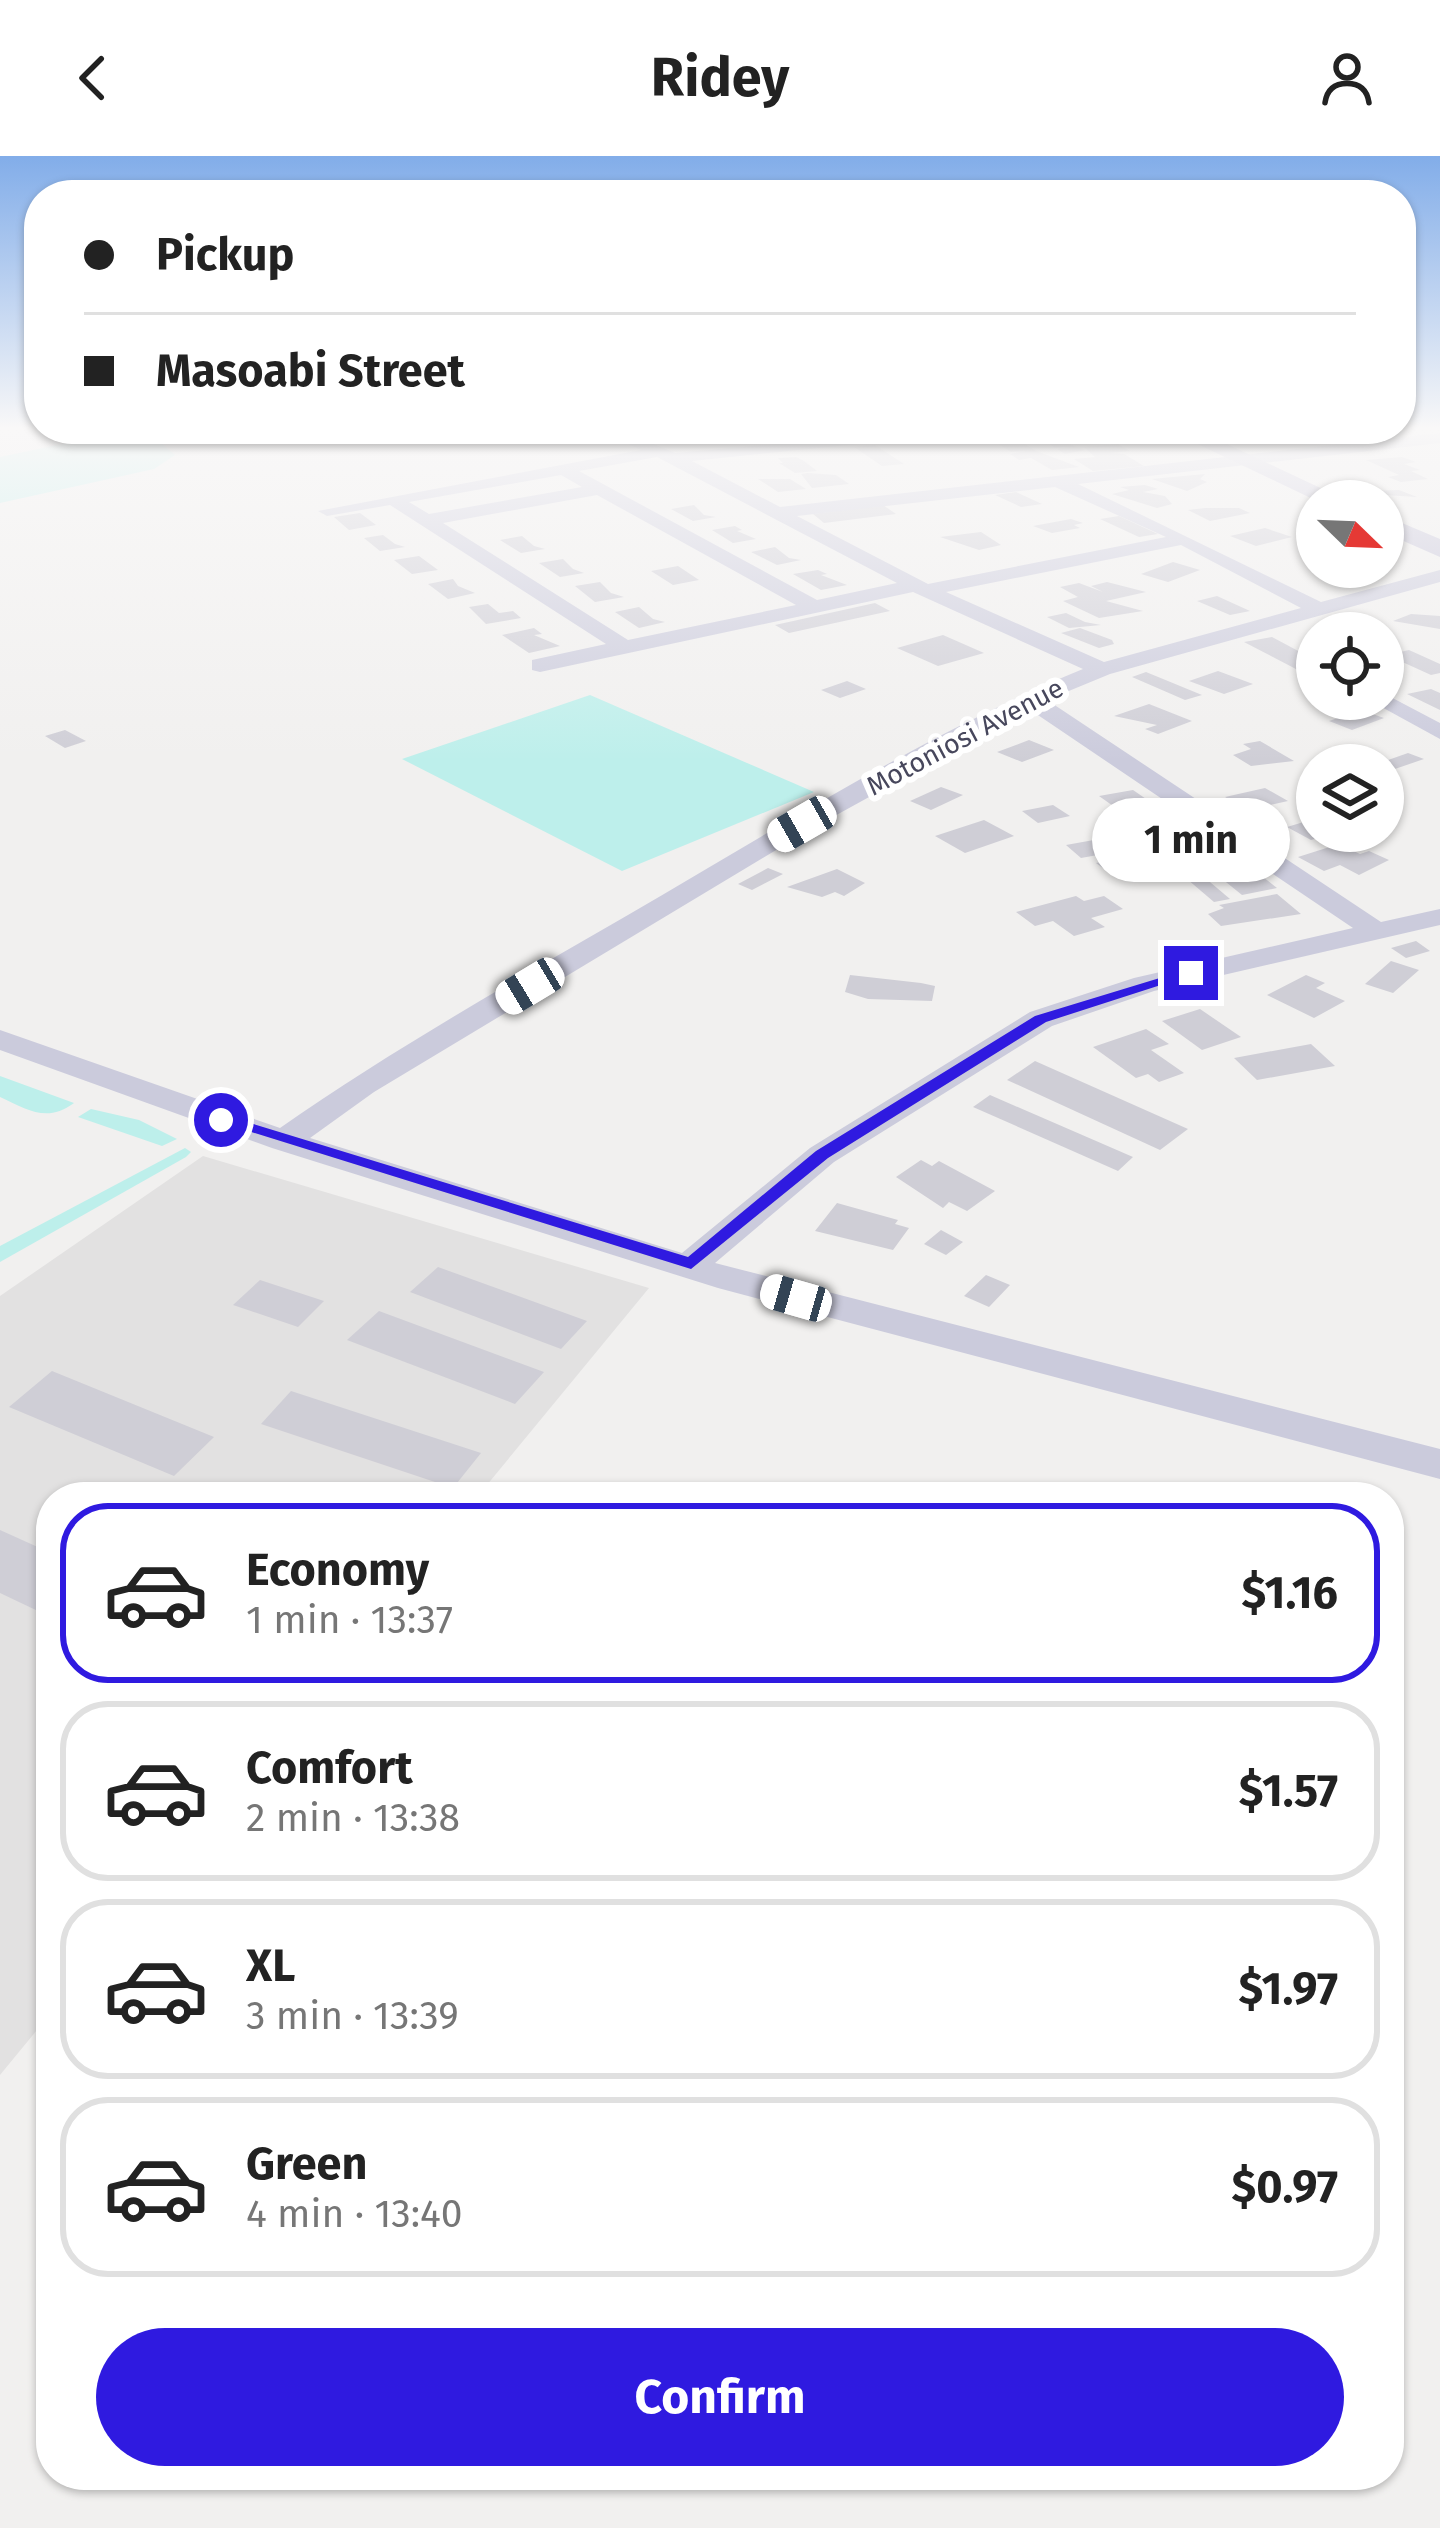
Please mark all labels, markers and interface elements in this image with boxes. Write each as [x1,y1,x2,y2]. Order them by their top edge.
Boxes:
icon: back [60,45,126,111]
icon: person [1314,45,1380,111]
text: Ridey [651,46,789,110]
text: Pickup [156,228,294,282]
text: Masoabi Street [156,344,465,398]
north arrow [1296,480,1404,588]
map controls [1296,480,1404,852]
button: locate [1296,612,1404,720]
street label: Motoniosi Avenue [861,672,1069,802]
button: layers [1296,744,1404,852]
car [762,790,842,858]
callout: 1 min [1092,799,1290,883]
text: 1 min [1144,817,1238,863]
route end [1164,946,1218,1000]
car [490,952,570,1020]
route start [194,1093,248,1147]
car [756,1271,836,1325]
icon: car [102,1539,210,1647]
text: Economy [246,1543,429,1597]
text: $1.16 [1241,1566,1338,1620]
text: 1 min · 13:37 [246,1597,453,1643]
icon: car [102,1737,210,1845]
text: Comfort [246,1741,413,1795]
text: $1.57 [1239,1764,1338,1818]
text: 2 min · 13:38 [246,1795,460,1841]
icon: car [102,1935,210,2043]
text: XL [246,1939,295,1993]
text: $1.97 [1239,1962,1338,2016]
text: 3 min · 13:39 [246,1993,459,2039]
icon: car [102,2133,210,2241]
text: Green [246,2137,367,2191]
text: $0.97 [1231,2160,1338,2214]
text: 4 min · 13:40 [246,2191,462,2237]
button: Confirm [96,2328,1344,2466]

